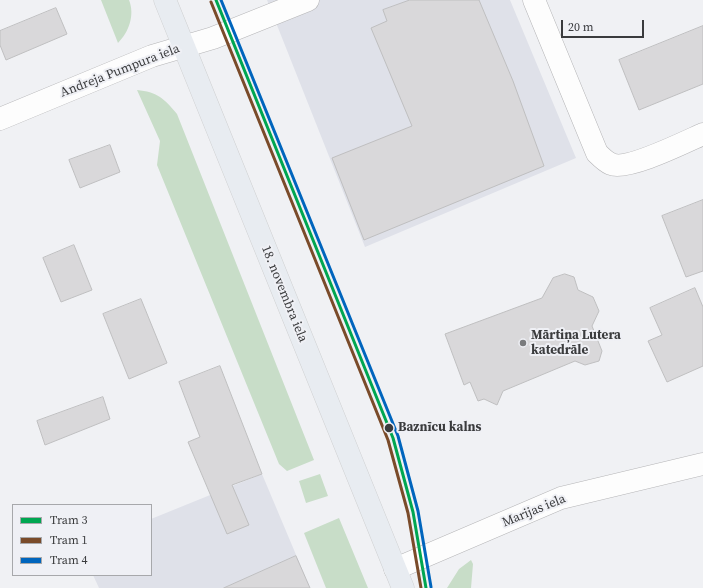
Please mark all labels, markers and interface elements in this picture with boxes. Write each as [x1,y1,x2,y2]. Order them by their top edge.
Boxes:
scale bar [563,12,646,38]
text: 20 m [568,19,594,35]
street label: Andreja Pumpura iela [58,41,182,101]
street label: 18. novembra iela [258,243,310,345]
place label: Mārtiņa Lutera katedrāle [531,328,621,359]
marker: Mārtiņa Lutera katedrāle [518,338,528,348]
place label: Baznīcu kalns [398,420,482,436]
marker: Baznīcu kalns [383,422,395,434]
street label: Marijas iela [500,491,568,531]
legend [12,504,152,576]
text: Tram 3 [50,512,88,528]
text: Tram 1 [50,532,88,548]
text: Tram 4 [50,552,88,568]

